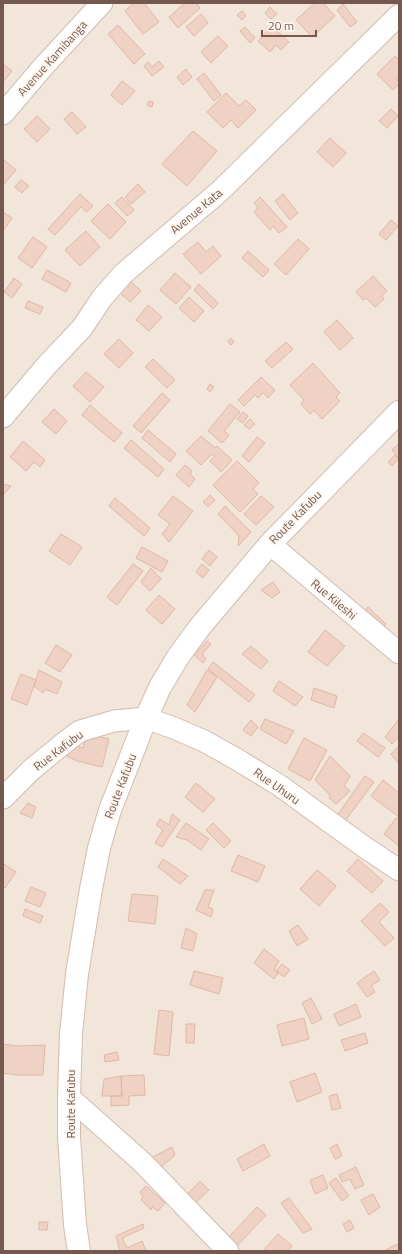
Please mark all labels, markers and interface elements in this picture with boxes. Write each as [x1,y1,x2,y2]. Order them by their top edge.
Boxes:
scale bar [262,12,316,38]
street label: Avenue Kamibanga [13,16,91,100]
text: 20 m [268,16,294,35]
street label: Avenue Kata [166,183,226,239]
street label: Route Kafubu [264,486,326,548]
street label: Rue Kileshi [307,574,361,624]
street label: Rue Kafubu [29,725,87,775]
street label: Route Kafubu [99,750,141,822]
street label: Rue Uhuru [250,763,304,809]
street label: Route Kafubu [61,1070,80,1138]

